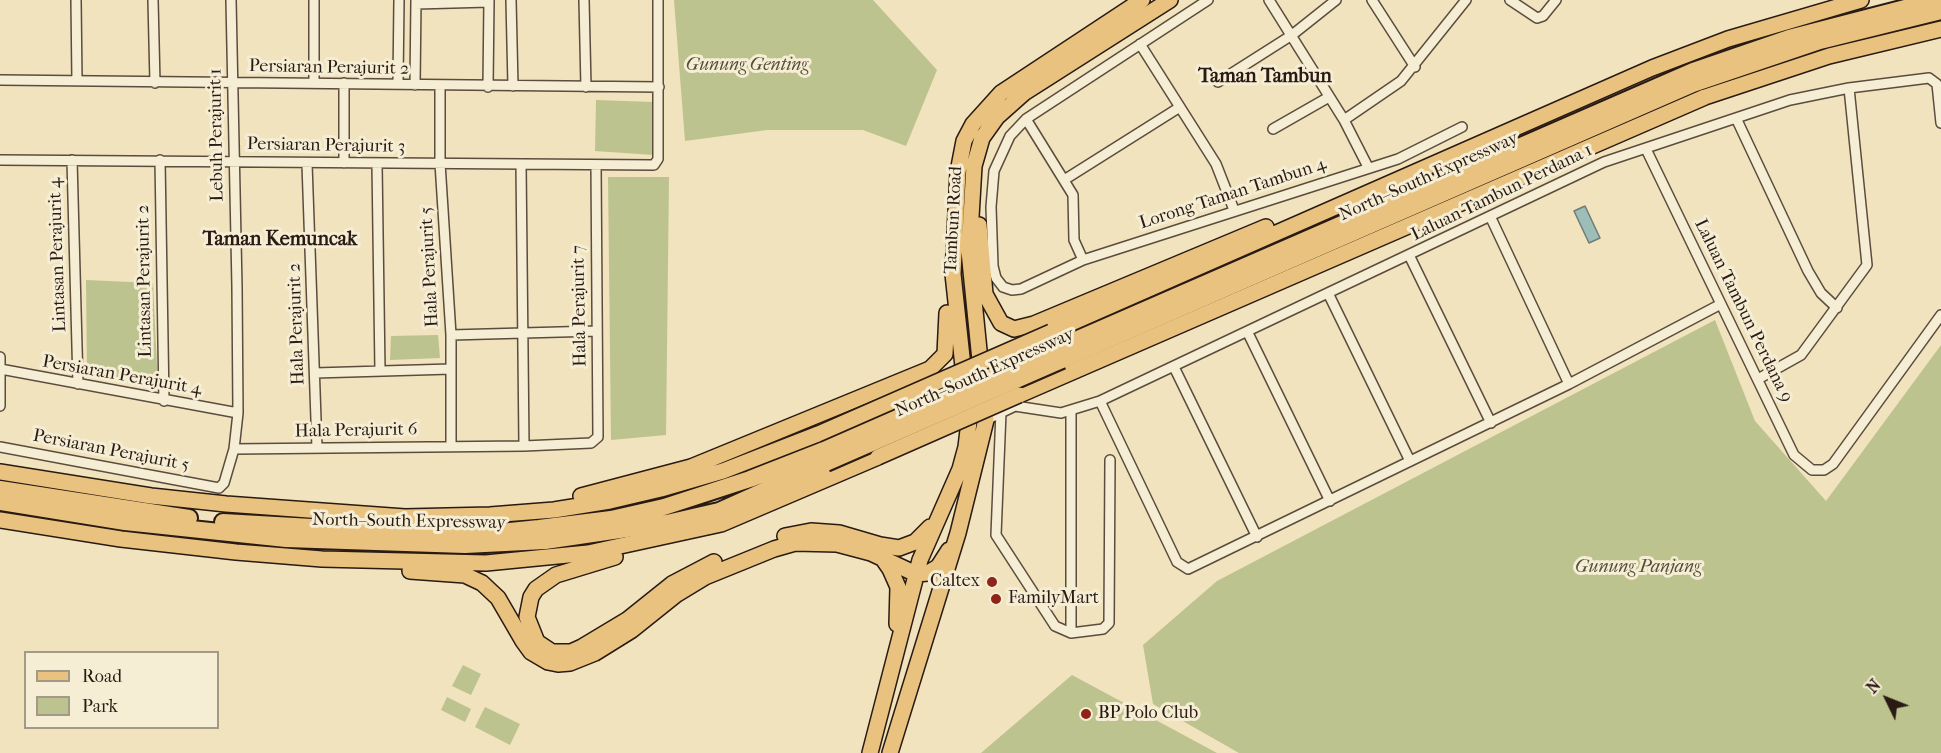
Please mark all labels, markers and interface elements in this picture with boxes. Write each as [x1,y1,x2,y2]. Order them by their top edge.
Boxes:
park label: Gunung Genting [686,55,808,77]
street label: Persiaran Perajurit 2 [249,56,409,80]
district label: Taman Tambun [1198,65,1332,89]
street label: Lebuh Perajurit 1 [205,68,229,202]
street label: North–South Expressway [1336,128,1522,226]
street label: Persiaran Perajurit 3 [247,134,405,158]
street label: Laluan Tambun Perdana 1 [1408,140,1596,246]
street label: Lorong Taman Tambun 4 [1137,154,1329,234]
street label: Tambun Road [940,166,968,274]
street label: Lintasan Perajurit 4 [45,177,71,333]
street label: Lintasan Perajurit 2 [133,204,157,358]
street label: Hala Perajurit 5 [416,206,444,328]
street label: Laluan Tambun Perdana 9 [1689,216,1797,406]
district label: Taman Kemuncak [203,228,357,252]
street label: Hala Perajurit 7 [568,245,592,367]
street label: Hala Perajurit 2 [284,263,310,385]
street label: North–South Expressway [892,324,1078,422]
street label: Persiaran Perajurit 4 [41,351,203,401]
street label: Hala Perajurit 6 [294,419,418,443]
street label: Persiaran Perajurit 5 [31,425,191,477]
street label: North–South Expressway [312,510,506,534]
park label: Gunung Panjang [1575,557,1701,579]
place label: Caltex [930,571,980,593]
marker: Caltex [985,575,999,589]
place label: FamilyMart [1008,588,1099,610]
marker: FamilyMart [989,592,1003,606]
legend [24,651,219,729]
text: Road [82,666,122,687]
north arrow [1857,669,1917,729]
text: N [1862,675,1885,697]
text: Park [82,696,118,717]
place label: BP Polo Club [1098,703,1198,725]
marker: BP Polo Club [1079,707,1093,721]

